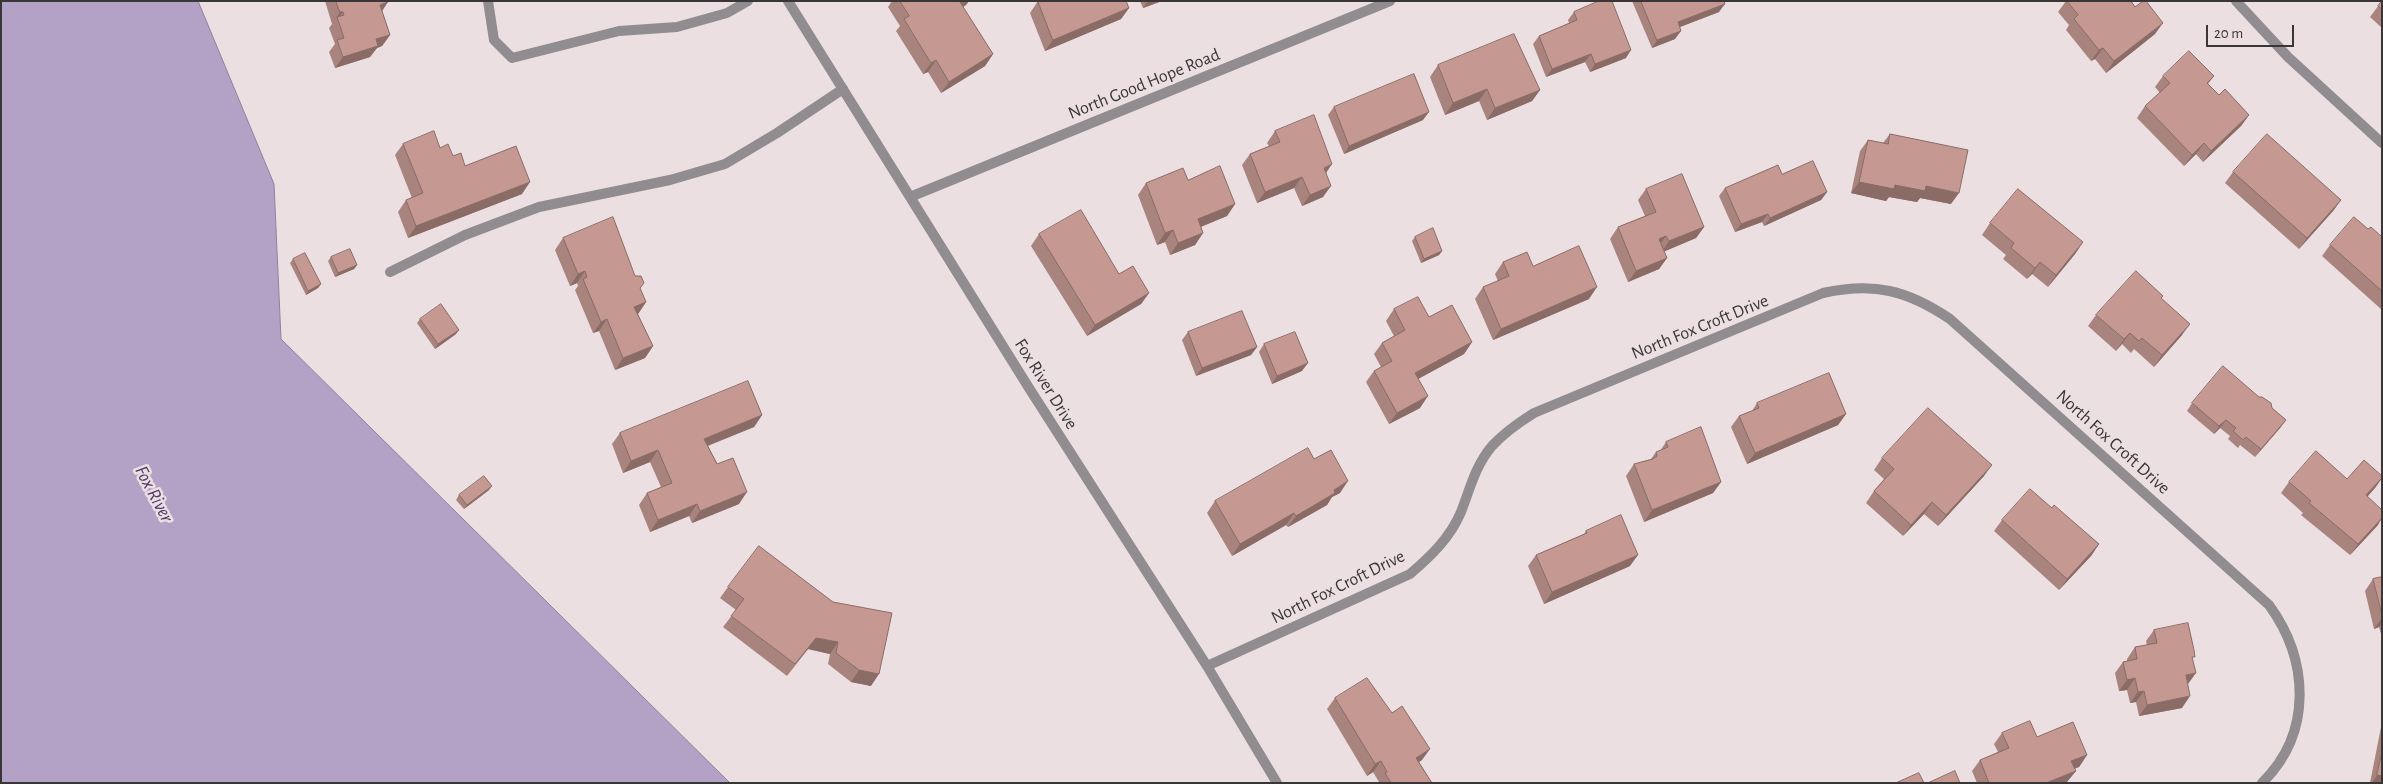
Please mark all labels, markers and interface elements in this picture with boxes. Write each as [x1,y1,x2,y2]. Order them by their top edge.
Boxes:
scale bar [2208,15,2296,47]
text: 20 m [2214,26,2243,41]
street label: North Good Hope Road [1065,44,1223,124]
street label: North Fox Croft Drive [1628,290,1772,364]
street label: Fox River Drive [1010,335,1082,433]
street label: North Fox Croft Drive [2052,385,2174,499]
water label: Fox River [130,462,178,526]
street label: North Fox Croft Drive [1268,545,1408,629]

